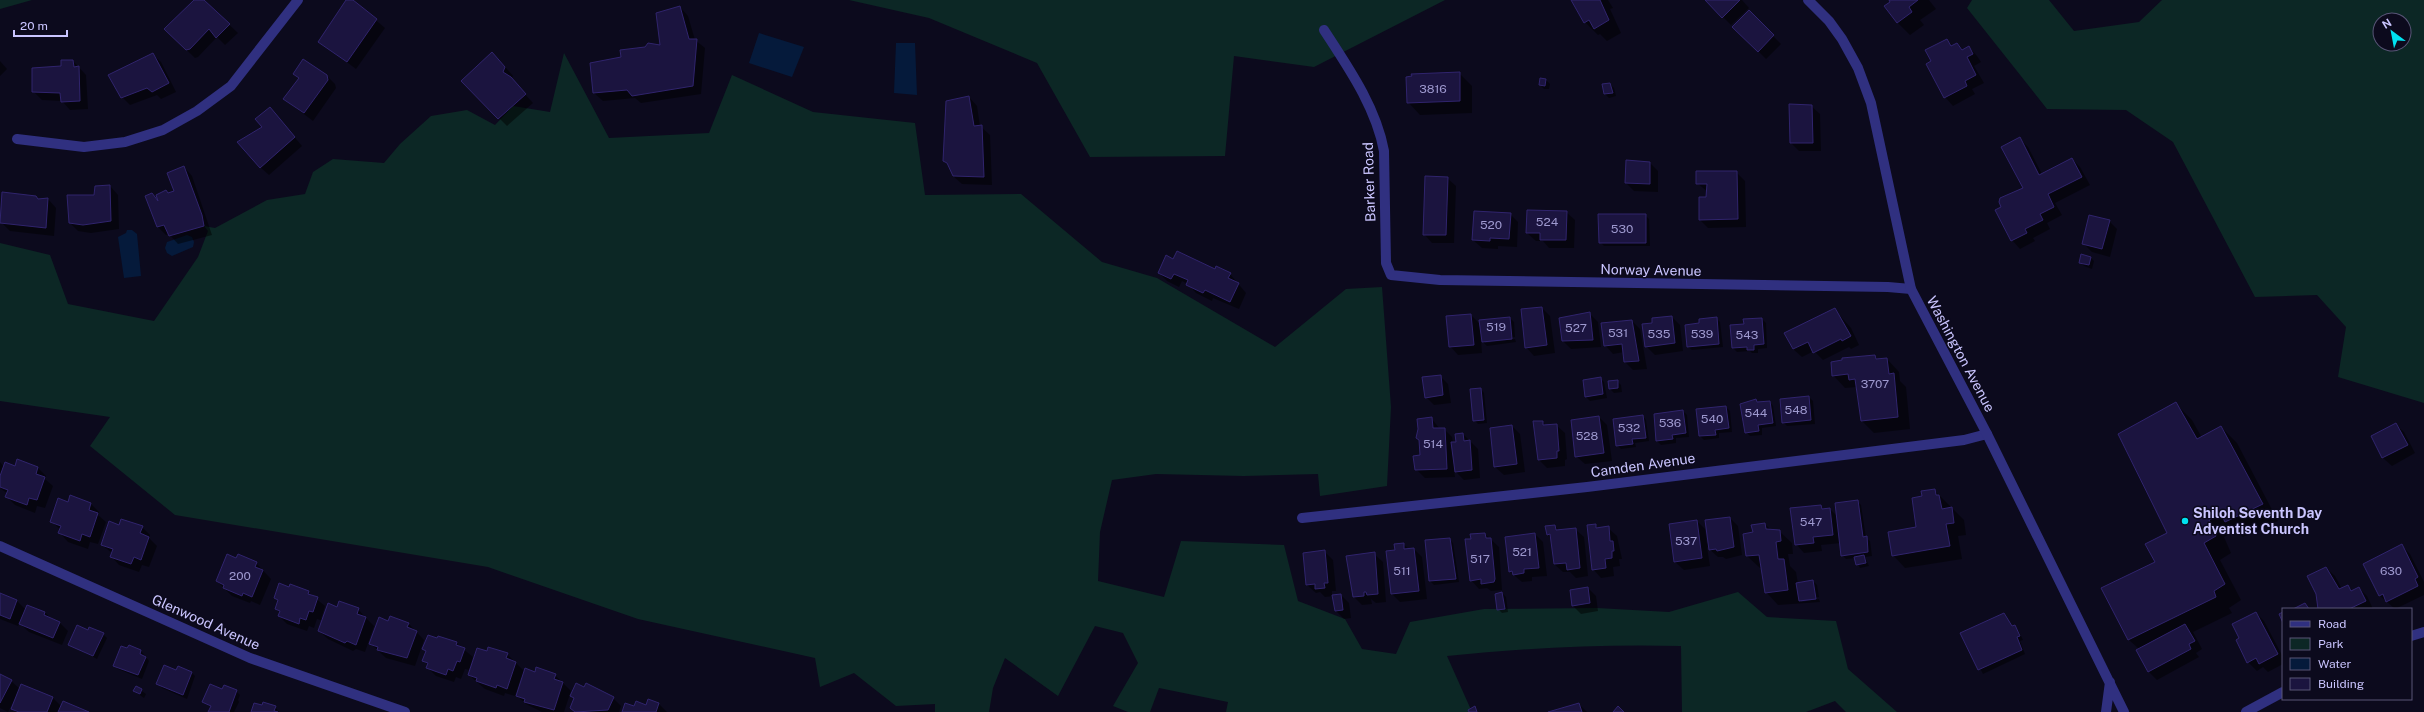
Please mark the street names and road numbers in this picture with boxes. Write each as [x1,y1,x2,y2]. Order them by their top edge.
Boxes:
street label: Barker Road [1360,142,1378,222]
street label: Norway Avenue [1600,261,1702,279]
street label: Washington Avenue [1924,293,1998,415]
street label: Camden Avenue [1590,450,1696,480]
street label: Glenwood Avenue [150,591,262,653]

